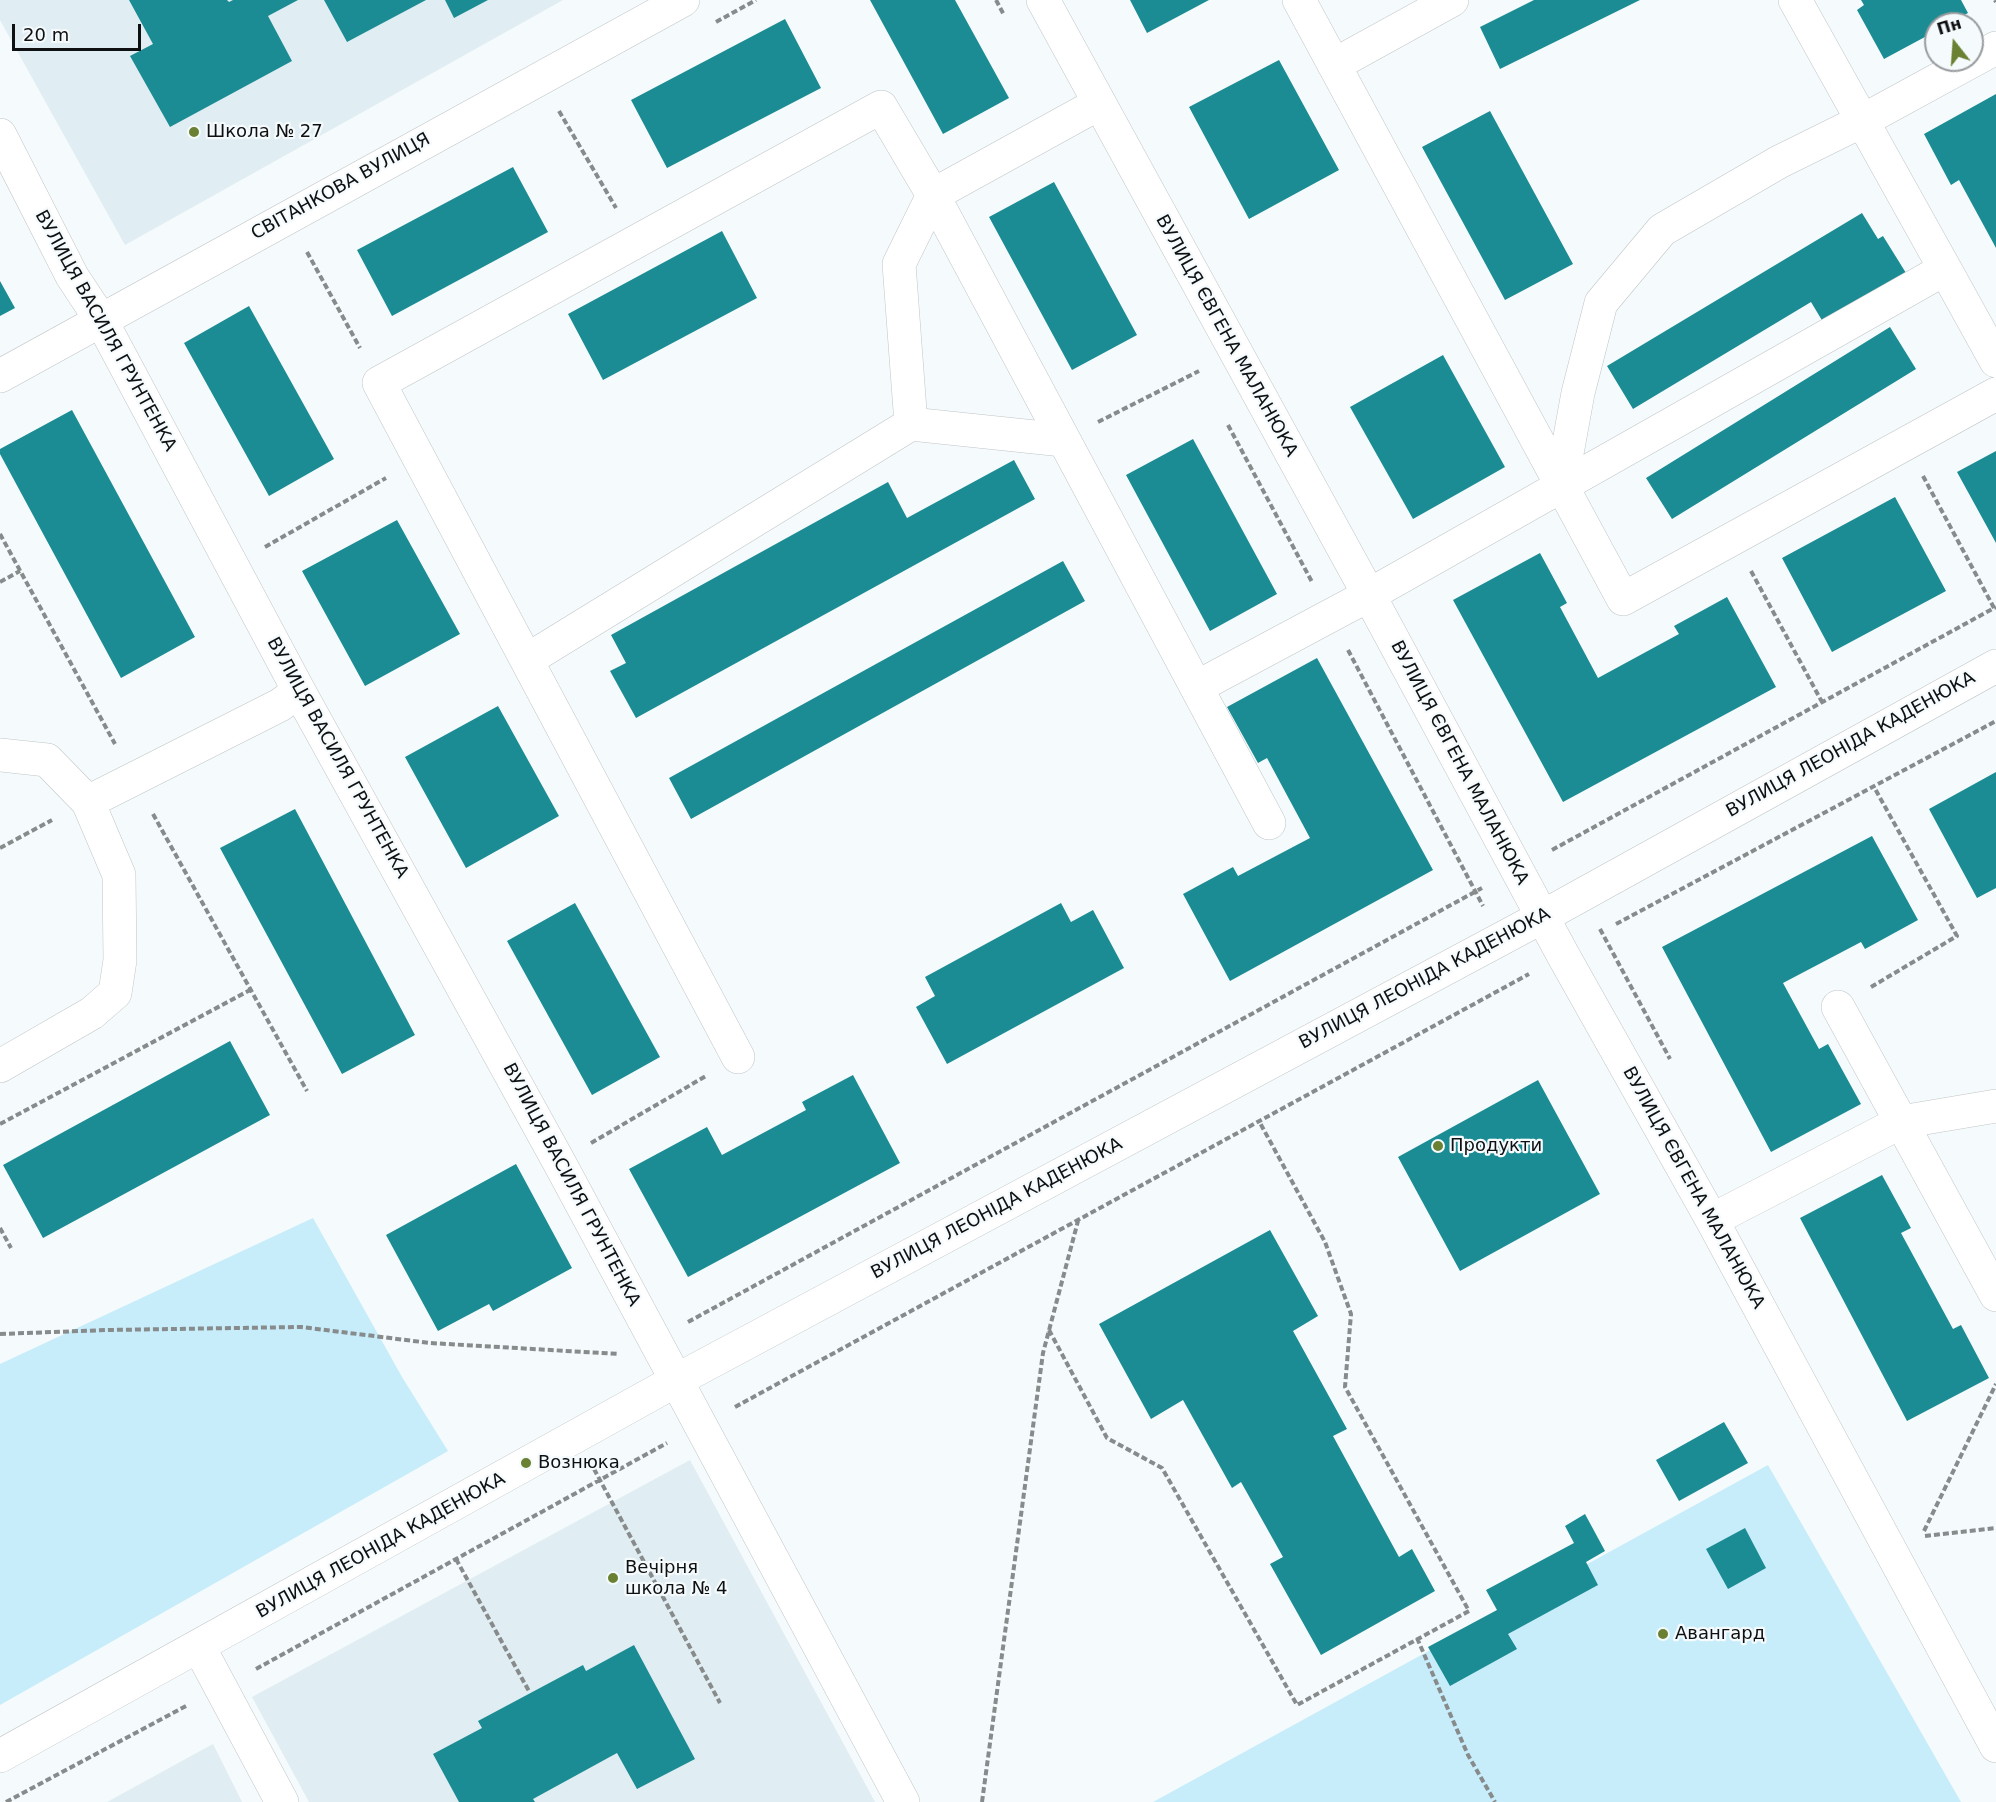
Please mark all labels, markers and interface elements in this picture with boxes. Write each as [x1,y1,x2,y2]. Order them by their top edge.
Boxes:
scale bar [15,12,144,50]
north arrow [1924,12,1984,72]
text: Пн [1935,14,1964,39]
text: 20 m [23,24,69,45]
place label: Школа № 27 [206,121,323,143]
marker: Школа № 27 [187,125,201,139]
street label: СВІТАНКОВА ВУЛИЦЯ [248,129,434,245]
street label: ВУЛИЦЯ ВАСИЛЯ ГРУНТЕНКА [30,207,180,455]
street label: ВУЛИЦЯ ЄВГЕНА МАЛАНЮКА [1150,211,1302,461]
street label: ВУЛИЦЯ ВАСИЛЯ ГРУНТЕНКА [262,634,412,882]
street label: ВУЛИЦЯ ЄВГЕНА МАЛАНЮКА [1385,637,1533,889]
street label: ВУЛИЦЯ ЛЕОНІДА КАДЕНЮКА [1723,667,1979,823]
street label: ВУЛИЦЯ ЛЕОНІДА КАДЕНЮКА [1296,903,1554,1055]
street label: ВУЛИЦЯ ВАСИЛЯ ГРУНТЕНКА [498,1060,644,1310]
street label: ВУЛИЦЯ ЄВГЕНА МАЛАНЮКА [1617,1063,1769,1313]
street label: ВУЛИЦЯ ЛЕОНІДА КАДЕНЮКА [868,1133,1126,1285]
place label: Продукти [1450,1135,1542,1157]
marker: Продукти [1431,1139,1445,1153]
place label: Вознюка [538,1452,620,1474]
marker: Вознюка [519,1456,533,1470]
street label: ВУЛИЦЯ ЛЕОНІДА КАДЕНЮКА [253,1468,509,1624]
place label: Вечірня школа № 4 [625,1557,728,1600]
marker: Вечірня школа № 4 [606,1571,620,1585]
place label: Авангард [1675,1623,1765,1645]
marker: Авангард [1656,1627,1670,1641]

